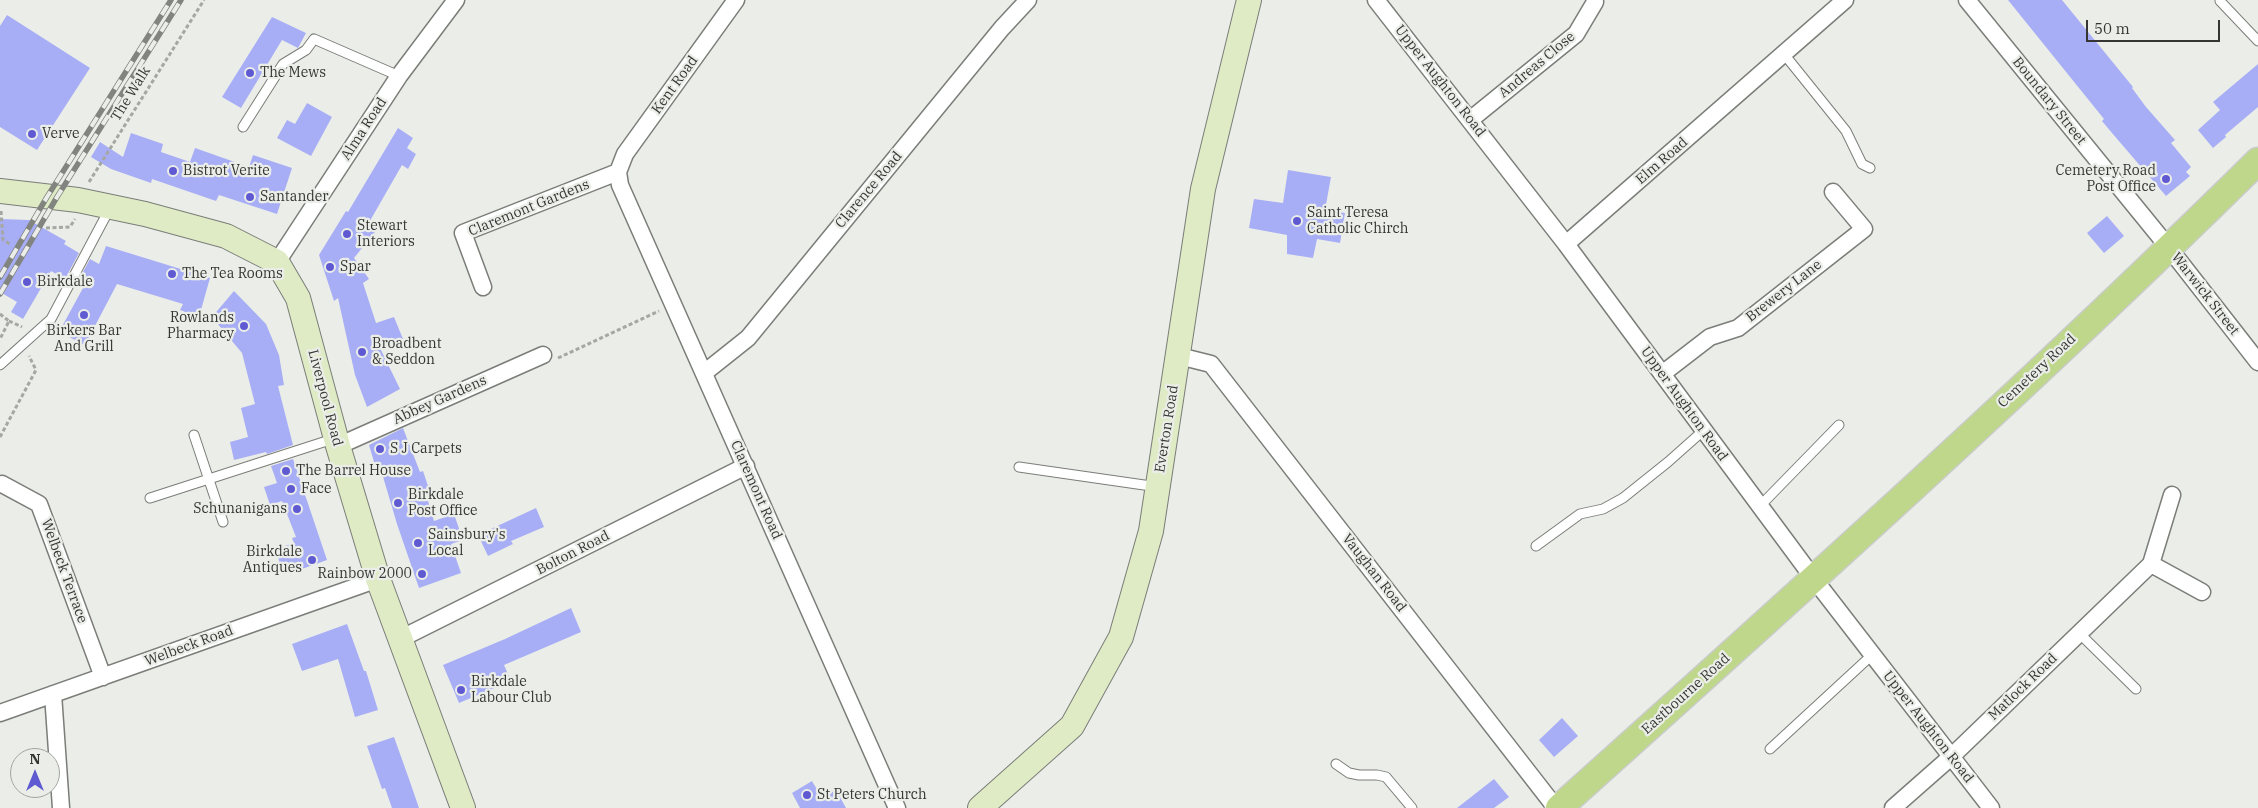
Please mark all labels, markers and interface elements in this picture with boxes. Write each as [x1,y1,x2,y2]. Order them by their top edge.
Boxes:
scale bar [2088,10,2222,42]
text: 50 m [2094,19,2130,38]
street label: Upper Aughton Road [1391,22,1489,140]
street label: Andreas Close [1496,28,1578,102]
street label: Kent Road [648,53,702,117]
street label: Boundary Street [2009,54,2089,148]
street label: The Walk [108,64,154,124]
place label: The Mews [260,65,326,81]
marker: The Mews [244,67,256,79]
street label: Alma Road [338,95,390,163]
place label: Verve [42,126,79,142]
marker: Verve [26,128,38,140]
street label: Elm Road [1633,134,1691,188]
street label: Clarence Road [832,148,906,232]
place label: Bistrot Verite [183,163,270,179]
place label: Cemetery Road Post Office [2056,163,2156,196]
marker: Bistrot Verite [167,165,179,177]
marker: Cemetery Road Post Office [2160,173,2172,185]
street label: Claremont Gardens [466,176,592,240]
place label: Santander [260,189,329,205]
marker: Santander [244,191,256,203]
place label: Saint Teresa Catholic Chirch [1307,205,1408,238]
marker: Saint Teresa Catholic Chirch [1291,215,1303,227]
place label: Stewart Interiors [357,218,415,250]
marker: Stewart Interiors [341,228,353,240]
street label: Warwick Street [2168,249,2242,339]
street label: Brewery Lane [1743,256,1825,326]
place label: Spar [340,259,371,275]
marker: Spar [324,261,336,273]
place label: The Tea Rooms [182,266,283,282]
marker: The Tea Rooms [166,268,178,280]
place label: Birkdale [37,274,93,290]
marker: Birkdale [21,276,33,288]
marker: Birkers Bar And Grill [78,309,90,321]
place label: Rowlands Pharmacy [167,310,234,342]
marker: Rowlands Pharmacy [238,320,250,332]
place label: Birkers Bar And Grill [47,323,121,356]
street label: Cemetery Road [1995,331,2079,411]
place label: Broadbent & Seddon [372,336,442,368]
street label: Upper Aughton Road [1637,344,1731,464]
marker: Broadbent & Seddon [356,346,368,358]
street label: Liverpool Road [304,348,346,448]
street label: Abbey Gardens [391,372,489,428]
street label: Everton Road [1152,384,1182,474]
street label: Claremont Road [727,438,785,542]
place label: S J Carpets [390,441,462,457]
marker: S J Carpets [374,443,386,455]
place label: The Barrel House [296,463,411,479]
marker: The Barrel House [280,465,292,477]
place label: Face [301,481,331,497]
marker: Face [285,483,297,495]
place label: Birkdale Post Office [408,487,478,520]
marker: Birkdale Post Office [392,497,404,509]
place label: Schunanigans [193,501,287,517]
marker: Schunanigans [291,503,303,515]
street label: Welbeck Terrace [37,516,91,626]
place label: Sainsbury's Local [428,527,506,560]
street label: Bolton Road [534,527,612,579]
street label: Vaughan Road [1338,531,1410,615]
marker: Sainsbury's Local [412,537,424,549]
place label: Birkdale Antiques [243,544,302,576]
marker: Birkdale Antiques [306,554,318,566]
place label: Rainbow 2000 [318,566,412,582]
marker: Rainbow 2000 [416,568,428,580]
street label: Welbeck Road [143,622,235,670]
street label: Eastbourne Road [1639,650,1733,738]
street label: Matlock Road [1985,650,2061,724]
street label: Upper Aughton Road [1879,668,1977,786]
place label: Birkdale Labour Club [471,674,552,706]
marker: Birkdale Labour Club [455,684,467,696]
north arrow [10,748,60,798]
text: N [29,750,41,768]
place label: St Peters Church [817,787,927,803]
marker: St Peters Church [801,789,813,801]

